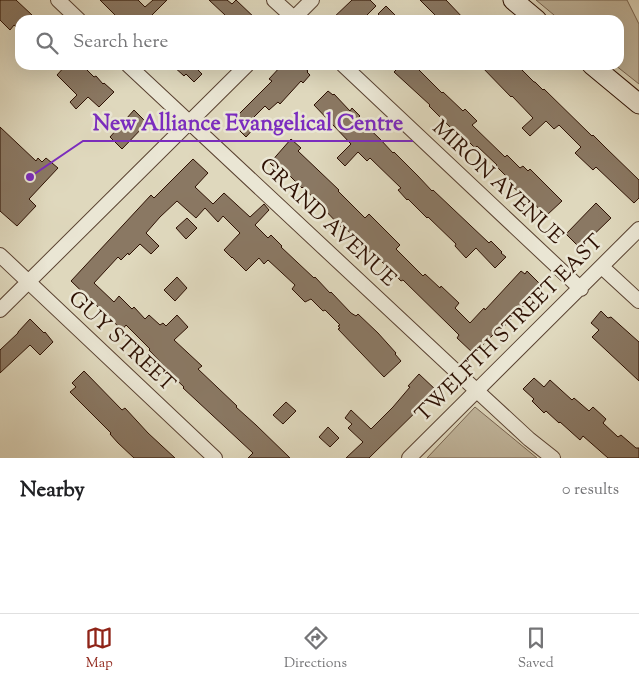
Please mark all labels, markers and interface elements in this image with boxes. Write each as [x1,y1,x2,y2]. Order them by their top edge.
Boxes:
search box [15,15,624,70]
icon: search [33,29,61,57]
text: Search here [73,29,168,56]
callout: New Alliance Evangelical Centre [83,104,413,141]
text: New Alliance Evangelical Centre [93,109,403,141]
street label: MIRON AVENUE [425,114,570,252]
street label: GRAND AVENUE [252,152,402,295]
street label: TWELFTH STREET EAST [409,228,611,430]
street label: GUY STREET [61,285,181,400]
text: Nearby [20,476,85,506]
text: 0 results [562,479,619,502]
tab: Map [85,624,113,674]
tab: Directions [284,624,347,674]
tab: Saved [518,624,554,674]

